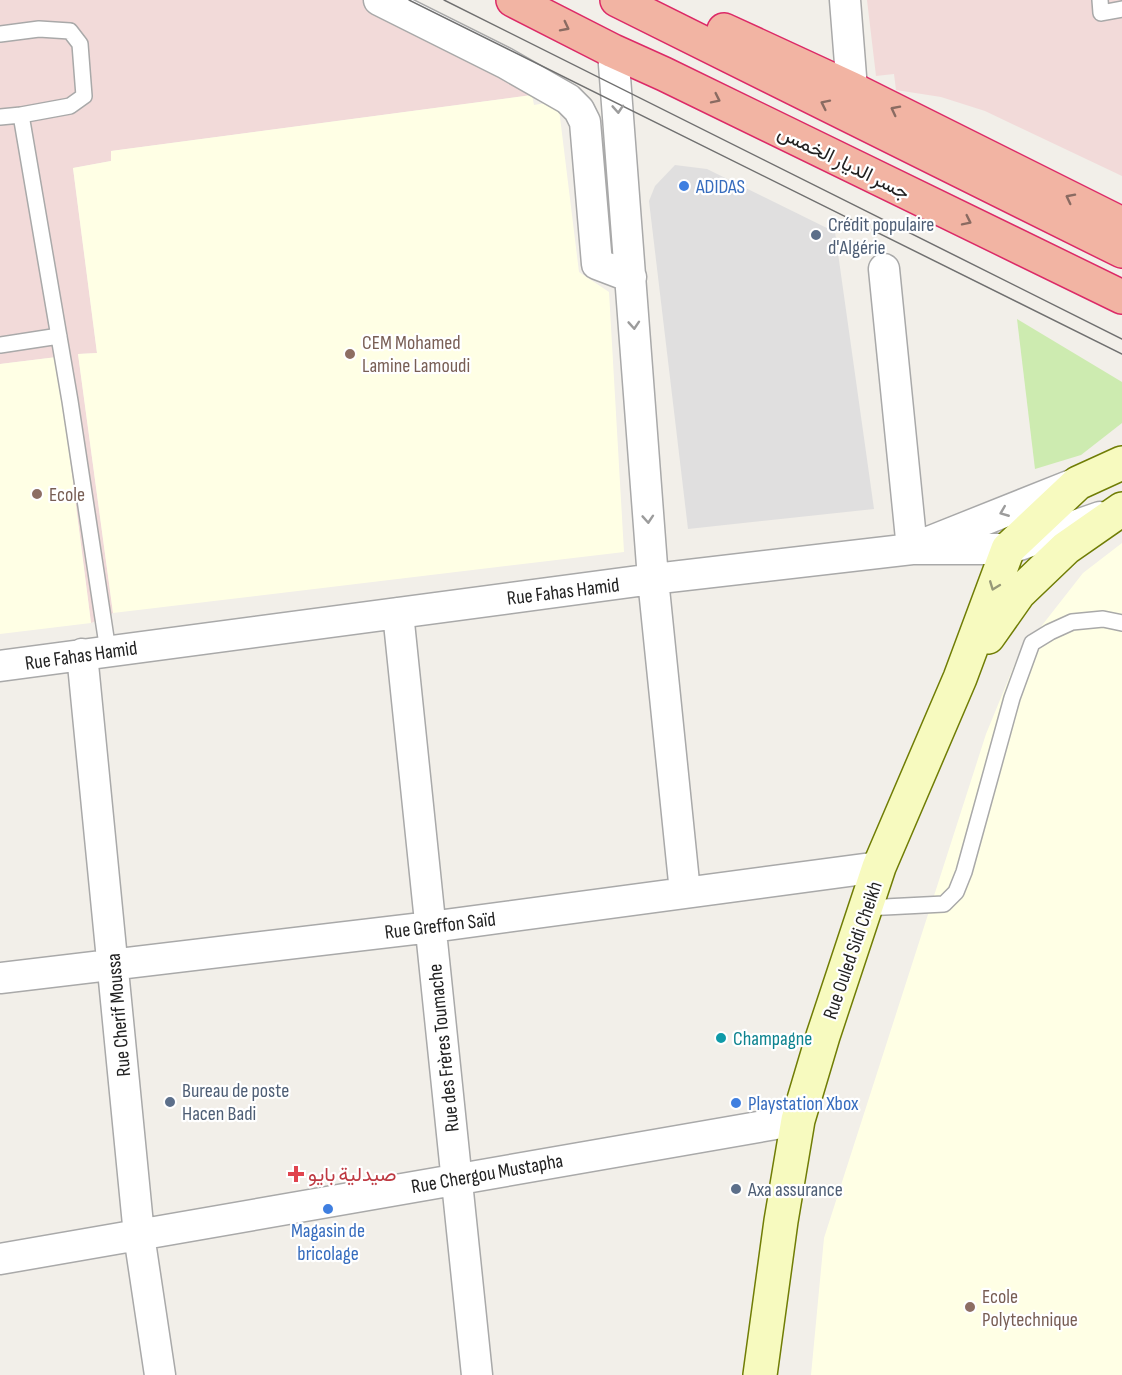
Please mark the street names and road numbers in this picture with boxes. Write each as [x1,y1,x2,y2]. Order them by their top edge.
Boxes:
street label: جسر الديار الخمس [774,121,914,205]
street label: Rue Fahas Hamid [506,573,621,611]
street label: Rue Fahas Hamid [23,636,139,676]
street label: Rue Ouled Sidi Cheikh [818,878,888,1022]
street label: Rue Greffon Saïd [383,907,497,945]
street label: Rue Cherif Moussa [102,952,136,1078]
street label: Rue des Frères Toumache [423,963,465,1133]
street label: Rue Chergou Mustapha [409,1149,565,1199]

